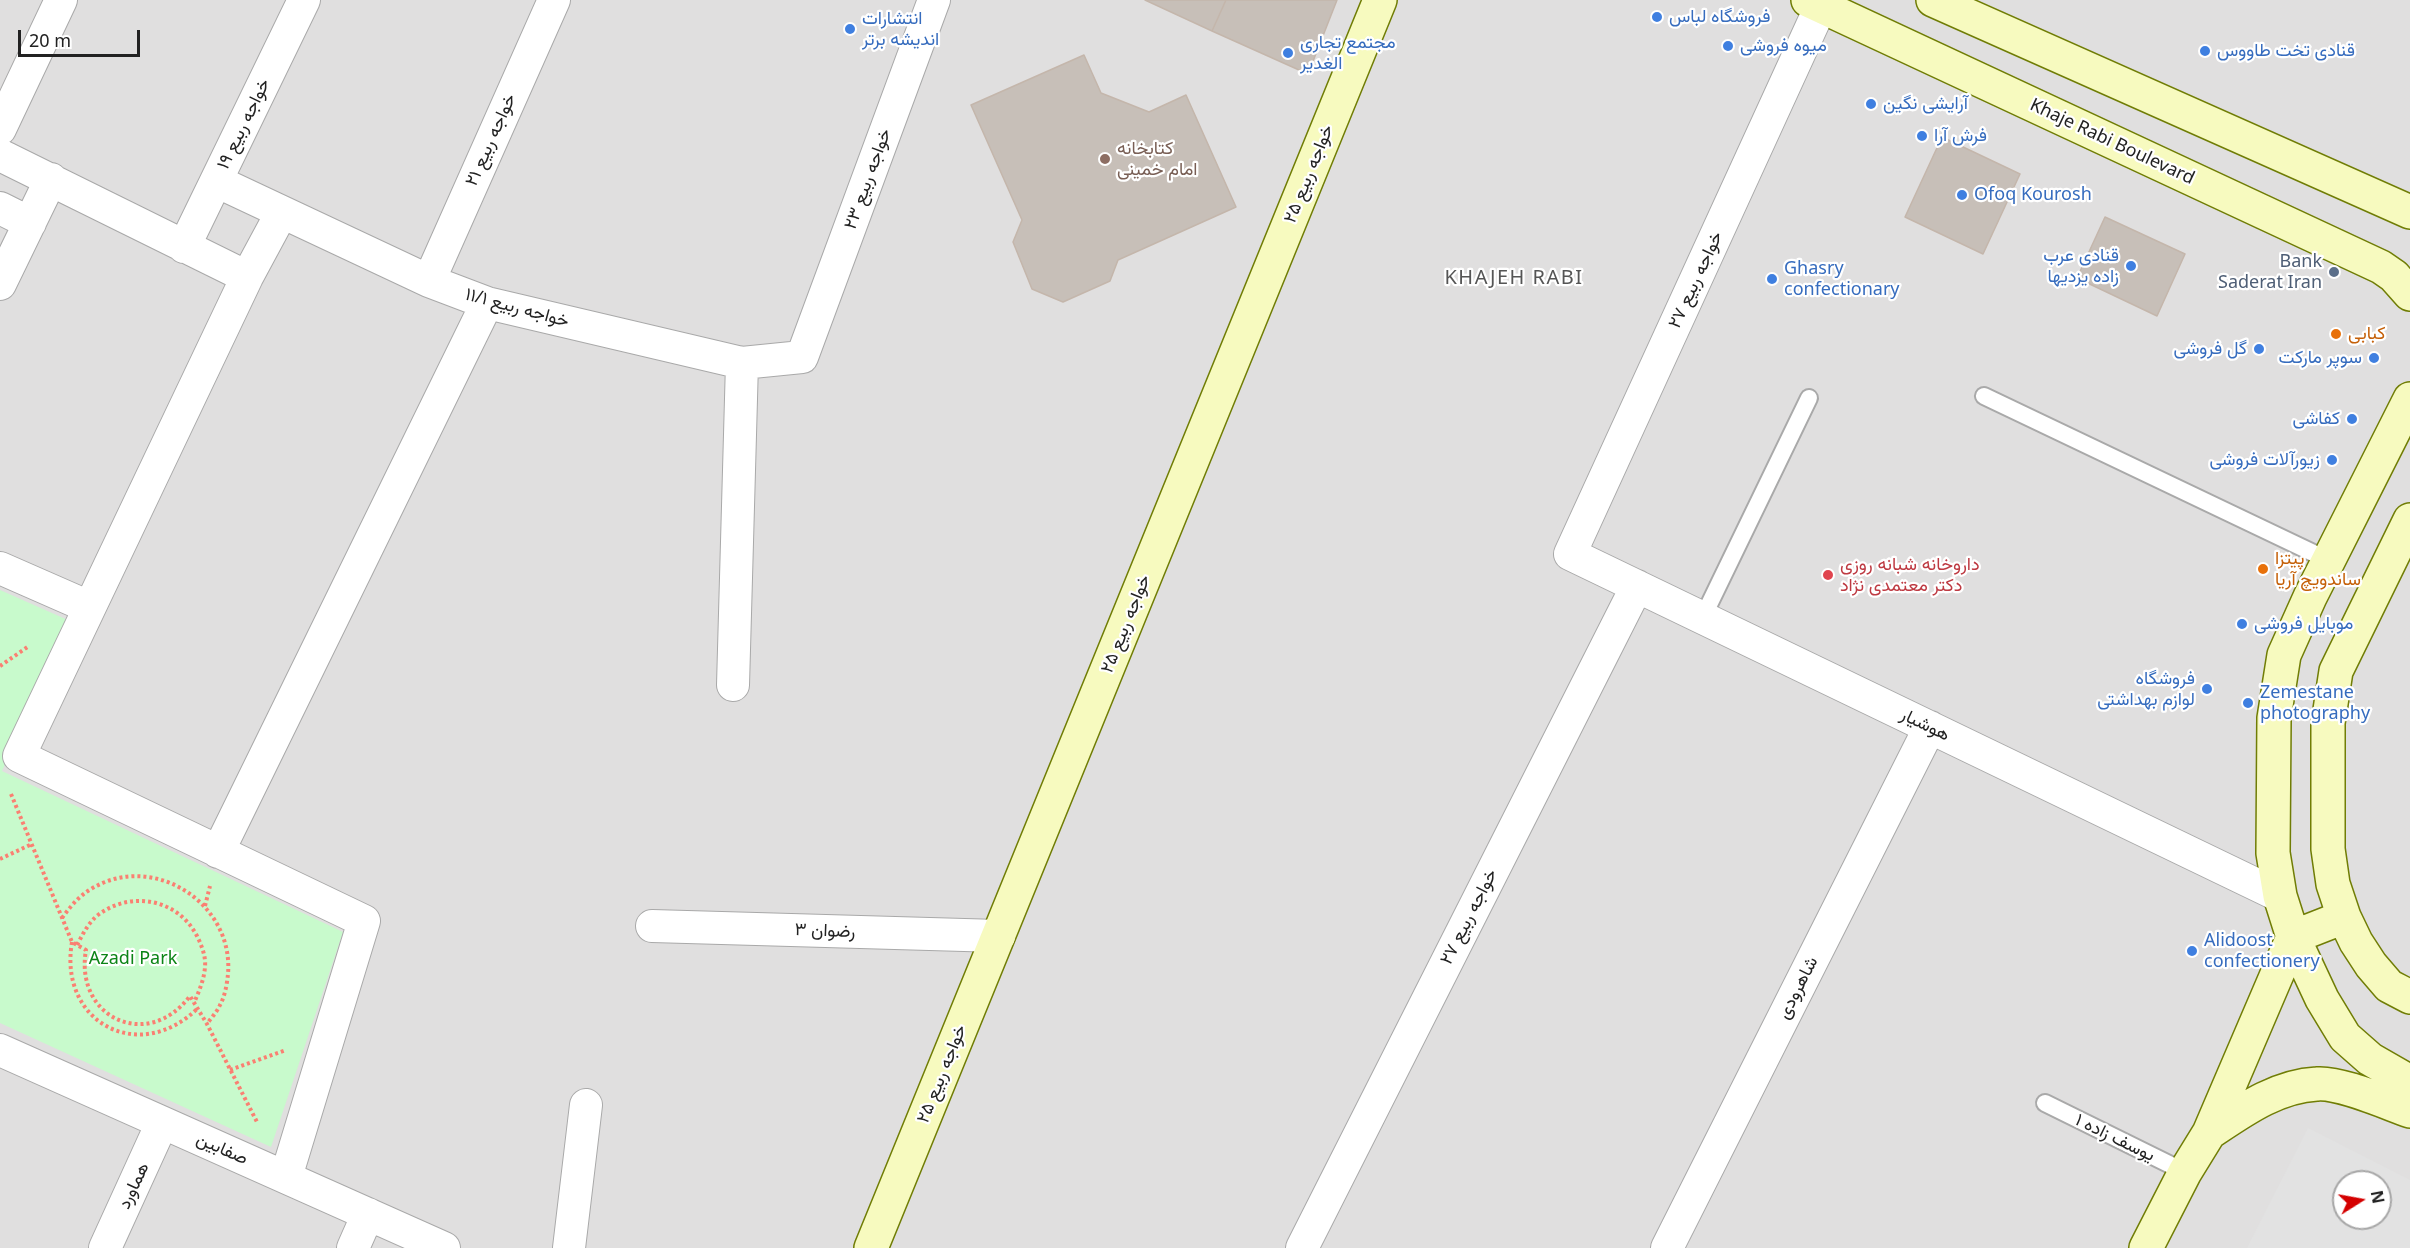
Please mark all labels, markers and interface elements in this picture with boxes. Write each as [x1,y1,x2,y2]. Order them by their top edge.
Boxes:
place label: فروشگاه لباس [1669,6,1770,28]
place label: انتشارات اندیشه برتر [862,8,939,50]
marker: فروشگاه لباس [1650,10,1664,24]
scale bar [21,18,142,56]
marker: انتشارات اندیشه برتر [843,22,857,36]
text: 20 m [29,28,71,52]
place label: مجتمع تجاری الغدیر [1300,32,1395,74]
place label: میوه فروشی [1740,35,1827,57]
marker: میوه فروشی [1721,39,1735,53]
place label: قنادی تخت طاووس [2217,40,2355,62]
marker: قنادی تخت طاووس [2198,44,2212,58]
marker: مجتمع تجاری الغدیر [1281,46,1295,60]
street label: خواجه ربیع ۱۹ [213,75,275,173]
street label: خواجه ربیع ۲۱ [461,90,521,190]
place label: آرایشی نگین [1883,93,1968,115]
street label: Khaje Rabi Boulevard [2026,94,2198,190]
marker: آرایشی نگین [1864,97,1878,111]
street label: خواجه ربیع ۲۵ [1279,122,1339,226]
place label: فرش آرا [1934,125,1987,147]
street label: خواجه ربیع ۲۳ [840,126,896,232]
marker: فرش آرا [1915,129,1929,143]
place label: کتابخانه امام خمینی [1117,138,1198,180]
marker: کتابخانه امام خمینی [1098,152,1112,166]
place label: Ofoq Kourosh [1974,184,2092,206]
marker: Ofoq Kourosh [1955,188,1969,202]
street label: خواجه ربیع ۲۷ [1664,228,1728,332]
place label: قنادی عرب زاده یزدیها [2043,245,2119,288]
place label: Bank Saderat Iran [2218,251,2322,294]
place label: Ghasry confectionary [1784,258,1900,300]
marker: قنادی عرب زاده یزدیها [2124,259,2138,273]
marker: Bank Saderat Iran [2327,265,2341,279]
district label: KHAJEH RABI [1444,266,1584,290]
marker: Ghasry confectionary [1765,272,1779,286]
street label: خواجه ربیع ۱۱/۱ [463,284,571,332]
place label: کبابی [2348,323,2386,345]
marker: کبابی [2329,327,2343,341]
place label: گل فروشی [2173,338,2247,360]
marker: گل فروشی [2252,342,2266,356]
place label: سوپر مارکت [2278,347,2362,369]
marker: سوپر مارکت [2367,351,2381,365]
place label: کفاشی [2292,408,2340,430]
marker: کفاشی [2345,412,2359,426]
place label: زیورآلات فروشی [2210,449,2320,471]
marker: زیورآلات فروشی [2325,453,2339,467]
place label: پیتزا ساندویچ آریا [2275,548,2361,590]
place label: داروخانه شبانه روزی دکتر معتمدی نژاد [1840,554,1980,596]
marker: پیتزا ساندویچ آریا [2256,562,2270,576]
marker: داروخانه شبانه روزی دکتر معتمدی نژاد [1821,568,1835,582]
street label: خواجه ربیع ۲۵ [1096,572,1156,676]
place label: موبایل فروشی [2254,613,2353,635]
marker: موبایل فروشی [2235,617,2249,631]
place label: فروشگاه لوازم بهداشتی [2097,668,2195,710]
marker: فروشگاه لوازم بهداشتی [2200,682,2214,696]
place label: Zemestane photography [2260,682,2370,724]
marker: Zemestane photography [2241,696,2255,710]
street label: هوشیار [1897,704,1953,746]
street label: خواجه ربیع ۲۷ [1436,866,1502,968]
street label: رضوان ۳ [794,919,856,943]
place label: Alidoost confectionery [2204,930,2320,972]
marker: Alidoost confectionery [2185,944,2199,958]
park label: Azadi Park [89,948,177,970]
street label: شاهرودی [1773,953,1823,1023]
street label: خواجه ربیع ۲۵ [912,1022,972,1126]
street label: یوسف زاده ۱ [2072,1109,2158,1167]
street label: صفابین [193,1128,251,1170]
street label: هماورد [114,1159,154,1213]
north arrow [2332,1170,2392,1230]
text: N [2366,1188,2390,1205]

